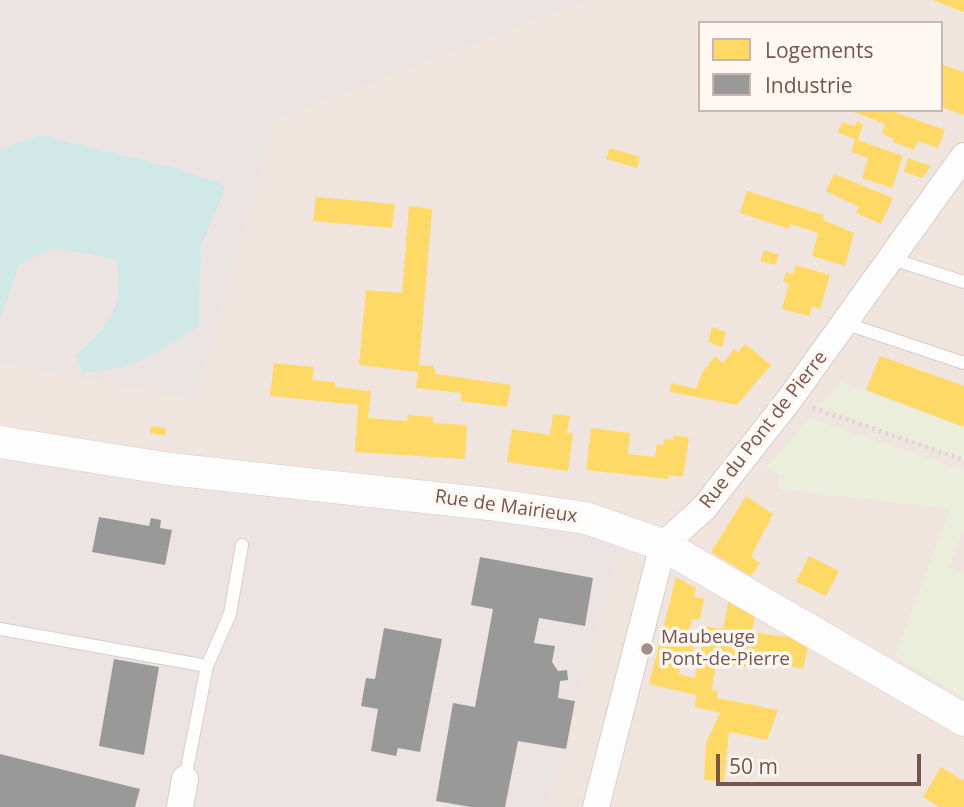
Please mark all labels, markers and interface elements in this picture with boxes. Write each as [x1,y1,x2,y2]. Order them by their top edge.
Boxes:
legend [698,21,943,112]
text: Logements [765,36,873,64]
text: Industrie [765,71,853,99]
street label: Rue du Pont de Pierre [695,347,833,513]
street label: Rue de Mairieux [433,486,579,528]
place label: Maubeuge Pont-de-Pierre [661,627,790,671]
marker: Maubeuge Pont-de-Pierre [639,641,655,657]
scale bar [719,740,924,784]
text: 50 m [729,752,778,780]

